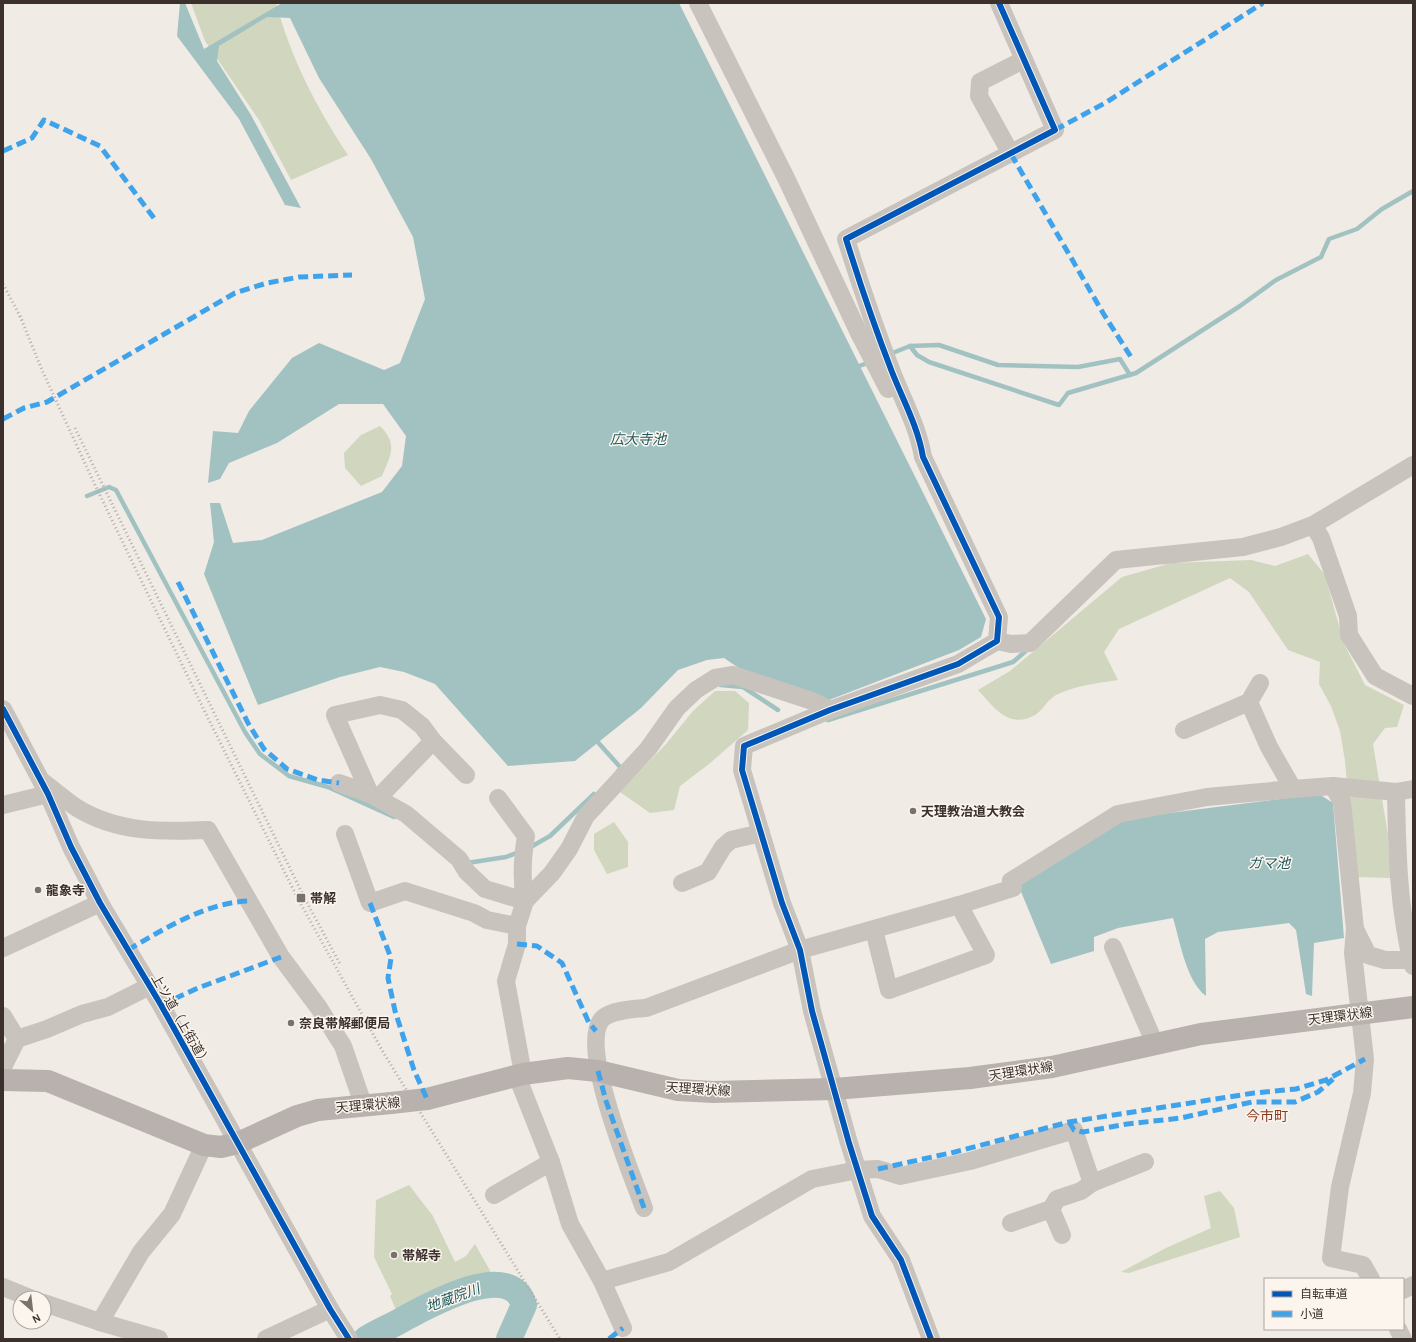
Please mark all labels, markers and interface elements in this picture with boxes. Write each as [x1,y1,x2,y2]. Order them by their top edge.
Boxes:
water label: 広大寺池 [610,431,668,448]
place label: 天理教治道大教会 [921,804,1025,819]
marker: 天理教治道大教会 [908,806,918,816]
water label: ガマ池 [1248,855,1292,872]
place label: 龍象寺 [46,883,85,898]
marker: 龍象寺 [33,885,43,895]
place label: 帯解 [310,891,336,906]
marker: 帯解 [295,892,307,904]
street label: 上ツ道（上街道） [149,971,213,1069]
street label: 天理環状線 [1307,1005,1373,1027]
place label: 奈良帯解郵便局 [299,1016,390,1031]
marker: 奈良帯解郵便局 [286,1018,296,1028]
street label: 天理環状線 [988,1059,1054,1083]
street label: 天理環状線 [665,1079,731,1099]
street label: 天理環状線 [335,1095,401,1115]
district label: 今市町 [1246,1108,1288,1125]
place label: 帯解寺 [402,1248,441,1263]
marker: 帯解寺 [389,1250,399,1260]
legend [1264,1278,1404,1330]
water label: 地蔵院川 [424,1280,484,1316]
text: 自転車道 [1300,1287,1348,1301]
north arrow [12,1290,52,1330]
text: 小道 [1300,1307,1324,1321]
text: N [30,1311,43,1326]

